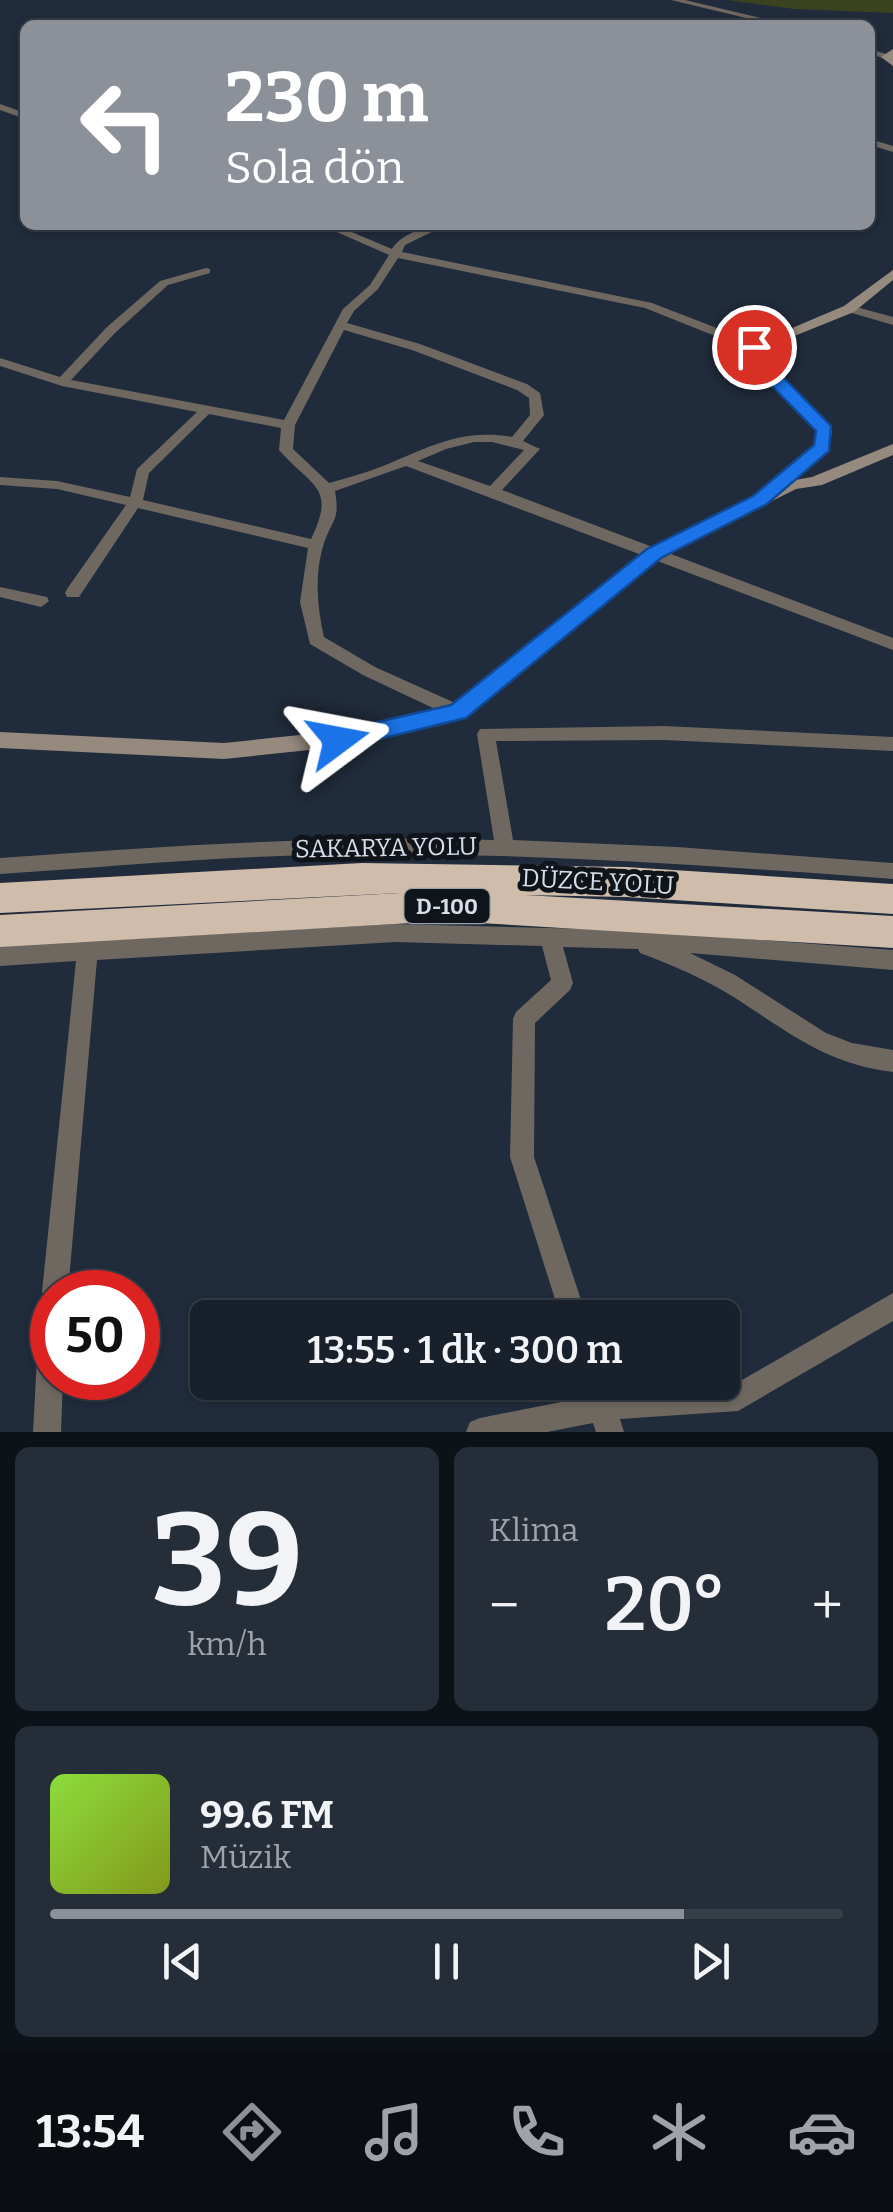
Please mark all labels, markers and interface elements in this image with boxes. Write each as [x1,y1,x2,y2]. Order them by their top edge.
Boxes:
text: 230 m [225,56,429,140]
icon: left [60,60,190,190]
text: Sola dön [225,141,404,195]
pin [712,305,797,390]
icon: arrive [727,320,782,375]
position arrow [286,688,390,792]
street label: SAKARYA YOLU [295,831,478,865]
street label: DÜZCE YOLU [521,863,675,901]
road number: D-100 [404,889,490,923]
speed limit sign: 50 [30,1270,160,1400]
text: 13:55 · 1 dk · 300 m [307,1327,623,1373]
text: 39 [151,1482,303,1638]
text: Klima [489,1511,578,1549]
text: 20° [605,1560,726,1650]
text: − [489,1573,519,1639]
text: + [812,1573,843,1639]
text: km/h [187,1625,267,1663]
text: 99.6 FM [200,1792,334,1838]
text: Müzik [200,1838,291,1876]
icon: previous [155,1934,210,1989]
icon: pause [419,1934,474,1989]
icon: next [683,1934,738,1989]
icon: directions [217,2097,287,2167]
icon: music [359,2097,429,2167]
icon: phone [502,2097,572,2167]
icon: climate [644,2097,714,2167]
icon: car [787,2097,857,2167]
text: 13:54 [36,2105,144,2159]

